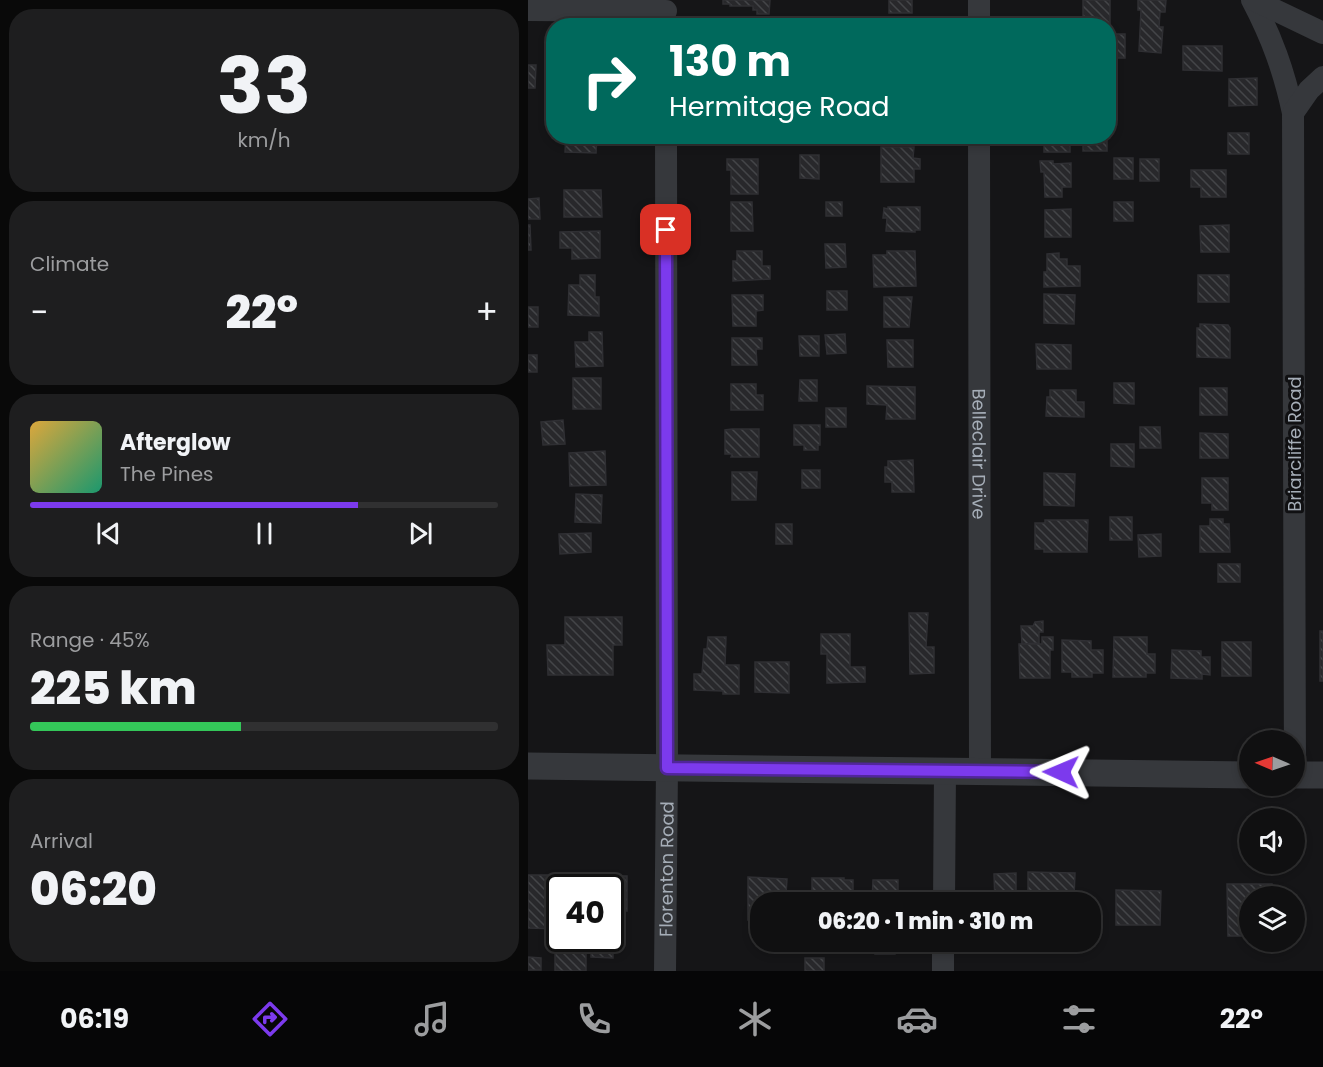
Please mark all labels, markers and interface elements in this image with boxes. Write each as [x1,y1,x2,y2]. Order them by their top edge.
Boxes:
text: 33 [217,31,311,140]
text: 130 m [669,32,791,91]
icon: right [570,42,648,120]
text: Hermitage Road [669,88,889,125]
text: km/h [237,126,291,154]
pin [640,204,691,255]
icon: arrive [649,213,682,246]
text: Climate [30,250,109,278]
text: 22° [225,281,298,344]
text: − [30,289,48,336]
text: + [475,289,498,336]
street label: Briarcliffe Road [1282,376,1307,512]
street label: Belleclair Drive [967,389,992,519]
text: Afterglow [120,427,231,458]
text: The Pines [120,460,214,488]
icon: previous [92,517,125,550]
icon: pause [248,517,281,550]
icon: next [404,517,437,550]
text: Range · 45% [30,626,150,654]
text: 225 km [30,657,196,720]
north arrow [1239,730,1305,796]
map controls [1239,730,1305,952]
position arrow [1029,740,1093,804]
street label: Florenton Road [653,801,679,937]
button: sound [1239,808,1305,874]
text: Arrival [30,827,93,855]
text: 06:20 [30,858,157,921]
speed limit sign: 40 [546,874,624,952]
button: layers [1239,886,1305,952]
text: 06:20 · 1 min · 310 m [818,906,1033,937]
icon: directions [249,998,291,1040]
icon: music [411,998,453,1040]
icon: phone [573,998,615,1040]
icon: climate [734,998,776,1040]
icon: car [896,998,938,1040]
icon: filters [1058,998,1100,1040]
text: 06:19 [60,1000,129,1037]
text: 22° [1220,1000,1263,1037]

